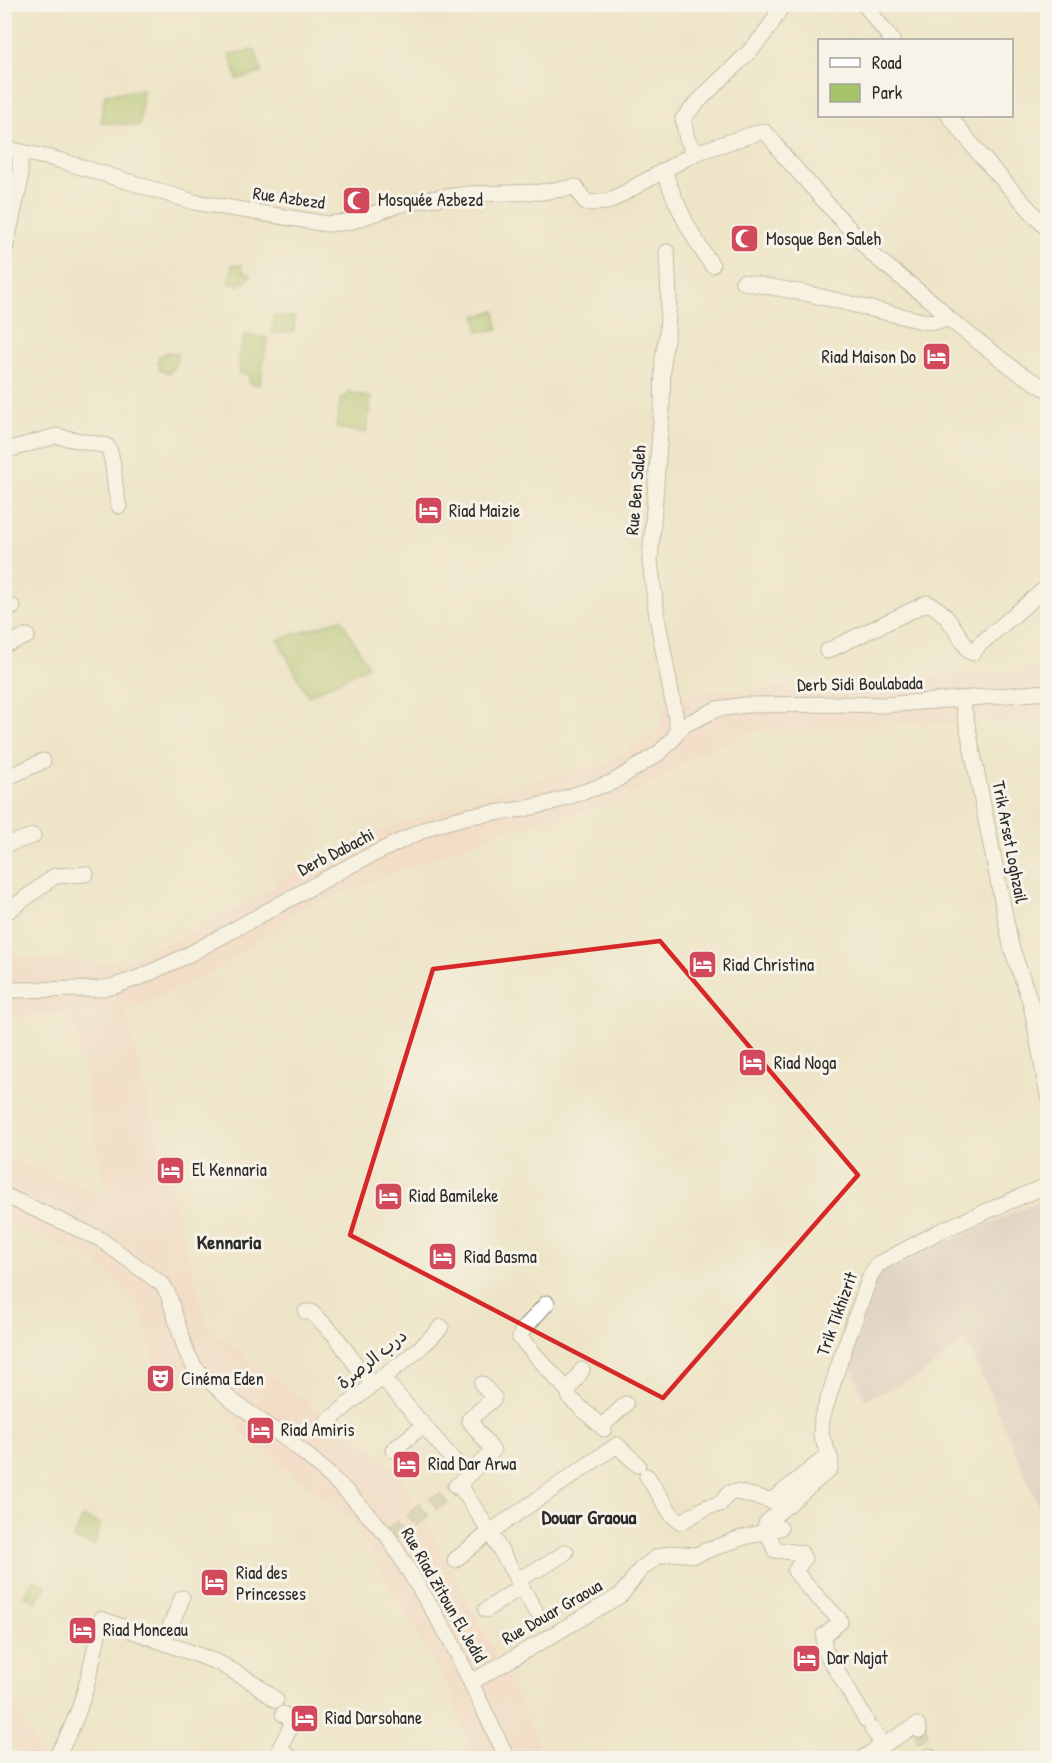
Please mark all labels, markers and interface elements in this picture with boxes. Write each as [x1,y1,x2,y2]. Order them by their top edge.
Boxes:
legend [818,39,1013,117]
text: Road [872,50,902,75]
text: Park [872,80,903,105]
street label: Rue Azbezd [251,180,327,215]
mosque icon: Mosquée Azbezd [341,184,373,216]
place label: Mosquée Azbezd [378,187,483,212]
mosque icon: Mosque Ben Saleh [729,223,761,255]
place label: Mosque Ben Saleh [766,226,882,251]
hotel icon: Riad Maison Do [921,341,953,373]
place label: Riad Maison Do [822,344,916,369]
street label: Rue Ben Saleh [619,444,652,536]
hotel icon: Riad Maizie [412,495,444,527]
place label: Riad Maizie [449,498,520,523]
street label: Derb Sidi Boulabada [797,670,923,697]
street label: Trik Arset Loghzail [986,779,1035,905]
street label: Derb Dabachi [293,822,378,882]
hotel icon: Riad Christina [686,949,718,981]
place label: Riad Christina [723,952,814,977]
hotel icon: Riad Noga [737,1047,769,1079]
place label: Riad Noga [774,1050,836,1075]
hotel icon: El Kennaria [155,1154,187,1186]
place label: El Kennaria [192,1157,267,1182]
hotel icon: Riad Bamileke [372,1180,404,1212]
place label: Riad Bamileke [409,1183,498,1208]
district label: Kennaria [197,1228,261,1255]
hotel icon: Riad Basma [427,1241,459,1273]
place label: Riad Basma [464,1244,537,1269]
street label: Trik Tikhizrit [810,1268,863,1359]
street label: درب الرصرة [331,1323,412,1395]
theatre icon: Cinéma Eden [144,1363,176,1395]
place label: Cinéma Eden [181,1366,264,1391]
hotel icon: Riad Amiris [244,1414,276,1446]
place label: Riad Amiris [281,1417,354,1442]
hotel icon: Riad Dar Arwa [391,1448,423,1480]
place label: Riad Dar Arwa [428,1451,516,1476]
district label: Douar Graoua [542,1503,637,1530]
street label: Rue Riad Zitoun El Jedid [396,1523,493,1667]
place label: Riad des Princesses [236,1560,306,1606]
hotel icon: Riad des Princesses [199,1567,231,1599]
street label: Rue Douar Graoua [497,1573,606,1650]
hotel icon: Riad Monceau [66,1614,98,1646]
place label: Riad Monceau [103,1617,188,1642]
hotel icon: Dar Najat [790,1642,822,1674]
place label: Dar Najat [827,1645,889,1670]
hotel icon: Riad Darsohane [288,1702,320,1734]
place label: Riad Darsohane [325,1705,422,1730]

